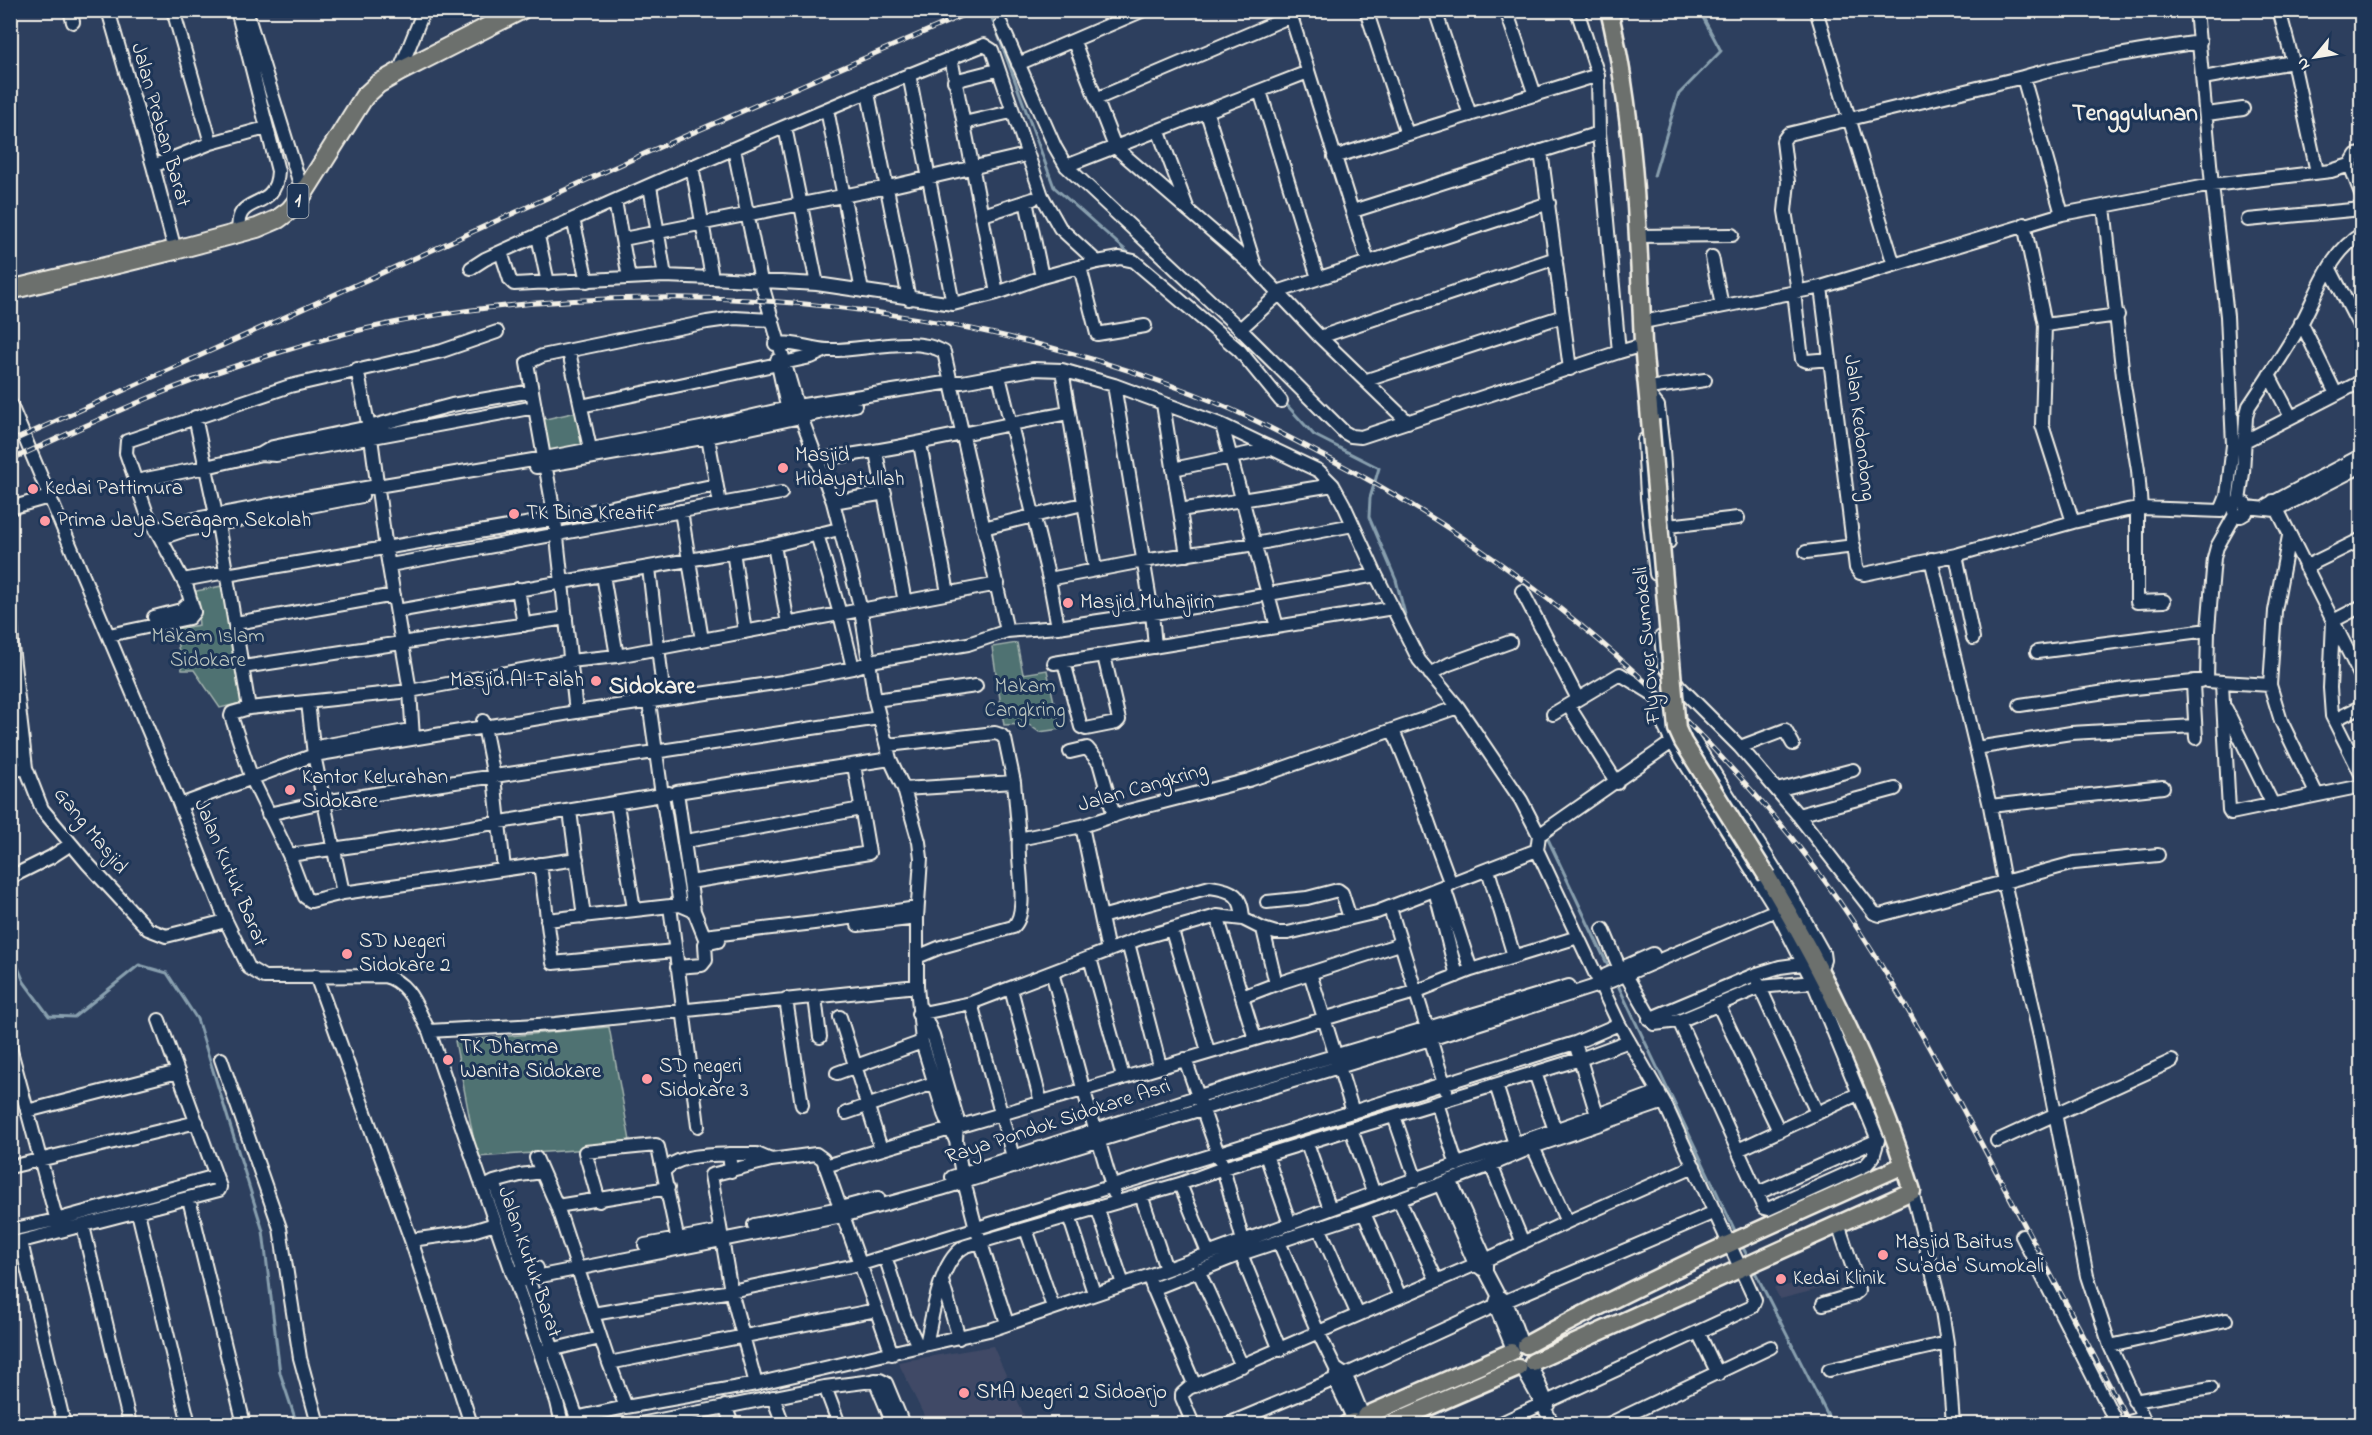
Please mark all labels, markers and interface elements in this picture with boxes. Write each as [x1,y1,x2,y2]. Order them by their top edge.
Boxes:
north arrow [2285,27,2345,87]
street label: Jalan Praban Barat [122,40,198,210]
text: N [2291,53,2317,74]
district label: Tenggulunan [2072,97,2198,133]
road number: 1 [288,184,308,218]
street label: Jalan Kedondong [1833,353,1883,503]
place label: Masjid Hidayatullah [795,441,905,497]
marker: Masjid Hidayatullah [776,461,790,475]
place label: Kedai Pattimura [45,474,183,504]
marker: Kedai Pattimura [26,482,40,496]
place label: TK Bina Kreatif [526,499,657,529]
place label: Prima Jaya Seragam Sekolah [57,506,311,538]
marker: TK Bina Kreatif [507,507,521,521]
marker: Prima Jaya Seragam Sekolah [38,514,52,528]
street label: Fly Over Sumokali [1626,565,1672,726]
place label: Masjid Muhajirin [1080,588,1214,618]
marker: Masjid Muhajirin [1061,596,1075,610]
park label: Makam Islam Sidokare [152,622,264,676]
place label: Masjid Al-Falah [450,666,584,696]
district label: Sidokare [609,670,697,705]
park label: Makam Cangkring [984,672,1066,728]
marker: Masjid Al-Falah [589,674,603,688]
street label: Jalan Cangkring [1075,755,1212,823]
place label: Kantor Kelurahan Sidokare [302,763,448,817]
street label: Gang Masjid [44,781,135,882]
marker: Kantor Kelurahan Sidokare [283,783,297,797]
street label: Jalan Kutuk Barat [185,794,275,952]
place label: SD Negeri Sidokare 2 [359,927,451,981]
marker: SD Negeri Sidokare 2 [340,947,354,961]
place label: TK Dharma Wanita Sidokare [460,1033,602,1087]
place label: SD negeri Sidokare 3 [659,1052,749,1106]
marker: TK Dharma Wanita Sidokare [441,1053,455,1067]
street label: Raya Pondok Sidokare Asri [942,1071,1175,1174]
marker: SD negeri Sidokare 3 [640,1072,654,1086]
street label: Jalan Kutuk Barat [489,1182,569,1342]
place label: Masjid Baitus Su'ada' Sumokali [1895,1228,2044,1282]
marker: Masjid Baitus Su'ada' Sumokali [1876,1248,1890,1262]
place label: Kedai Klinik [1793,1264,1886,1294]
marker: Kedai Klinik [1774,1272,1788,1286]
place label: SMA Negeri 2 Sidoarjo [976,1378,1167,1410]
marker: SMA Negeri 2 Sidoarjo [957,1386,971,1400]

